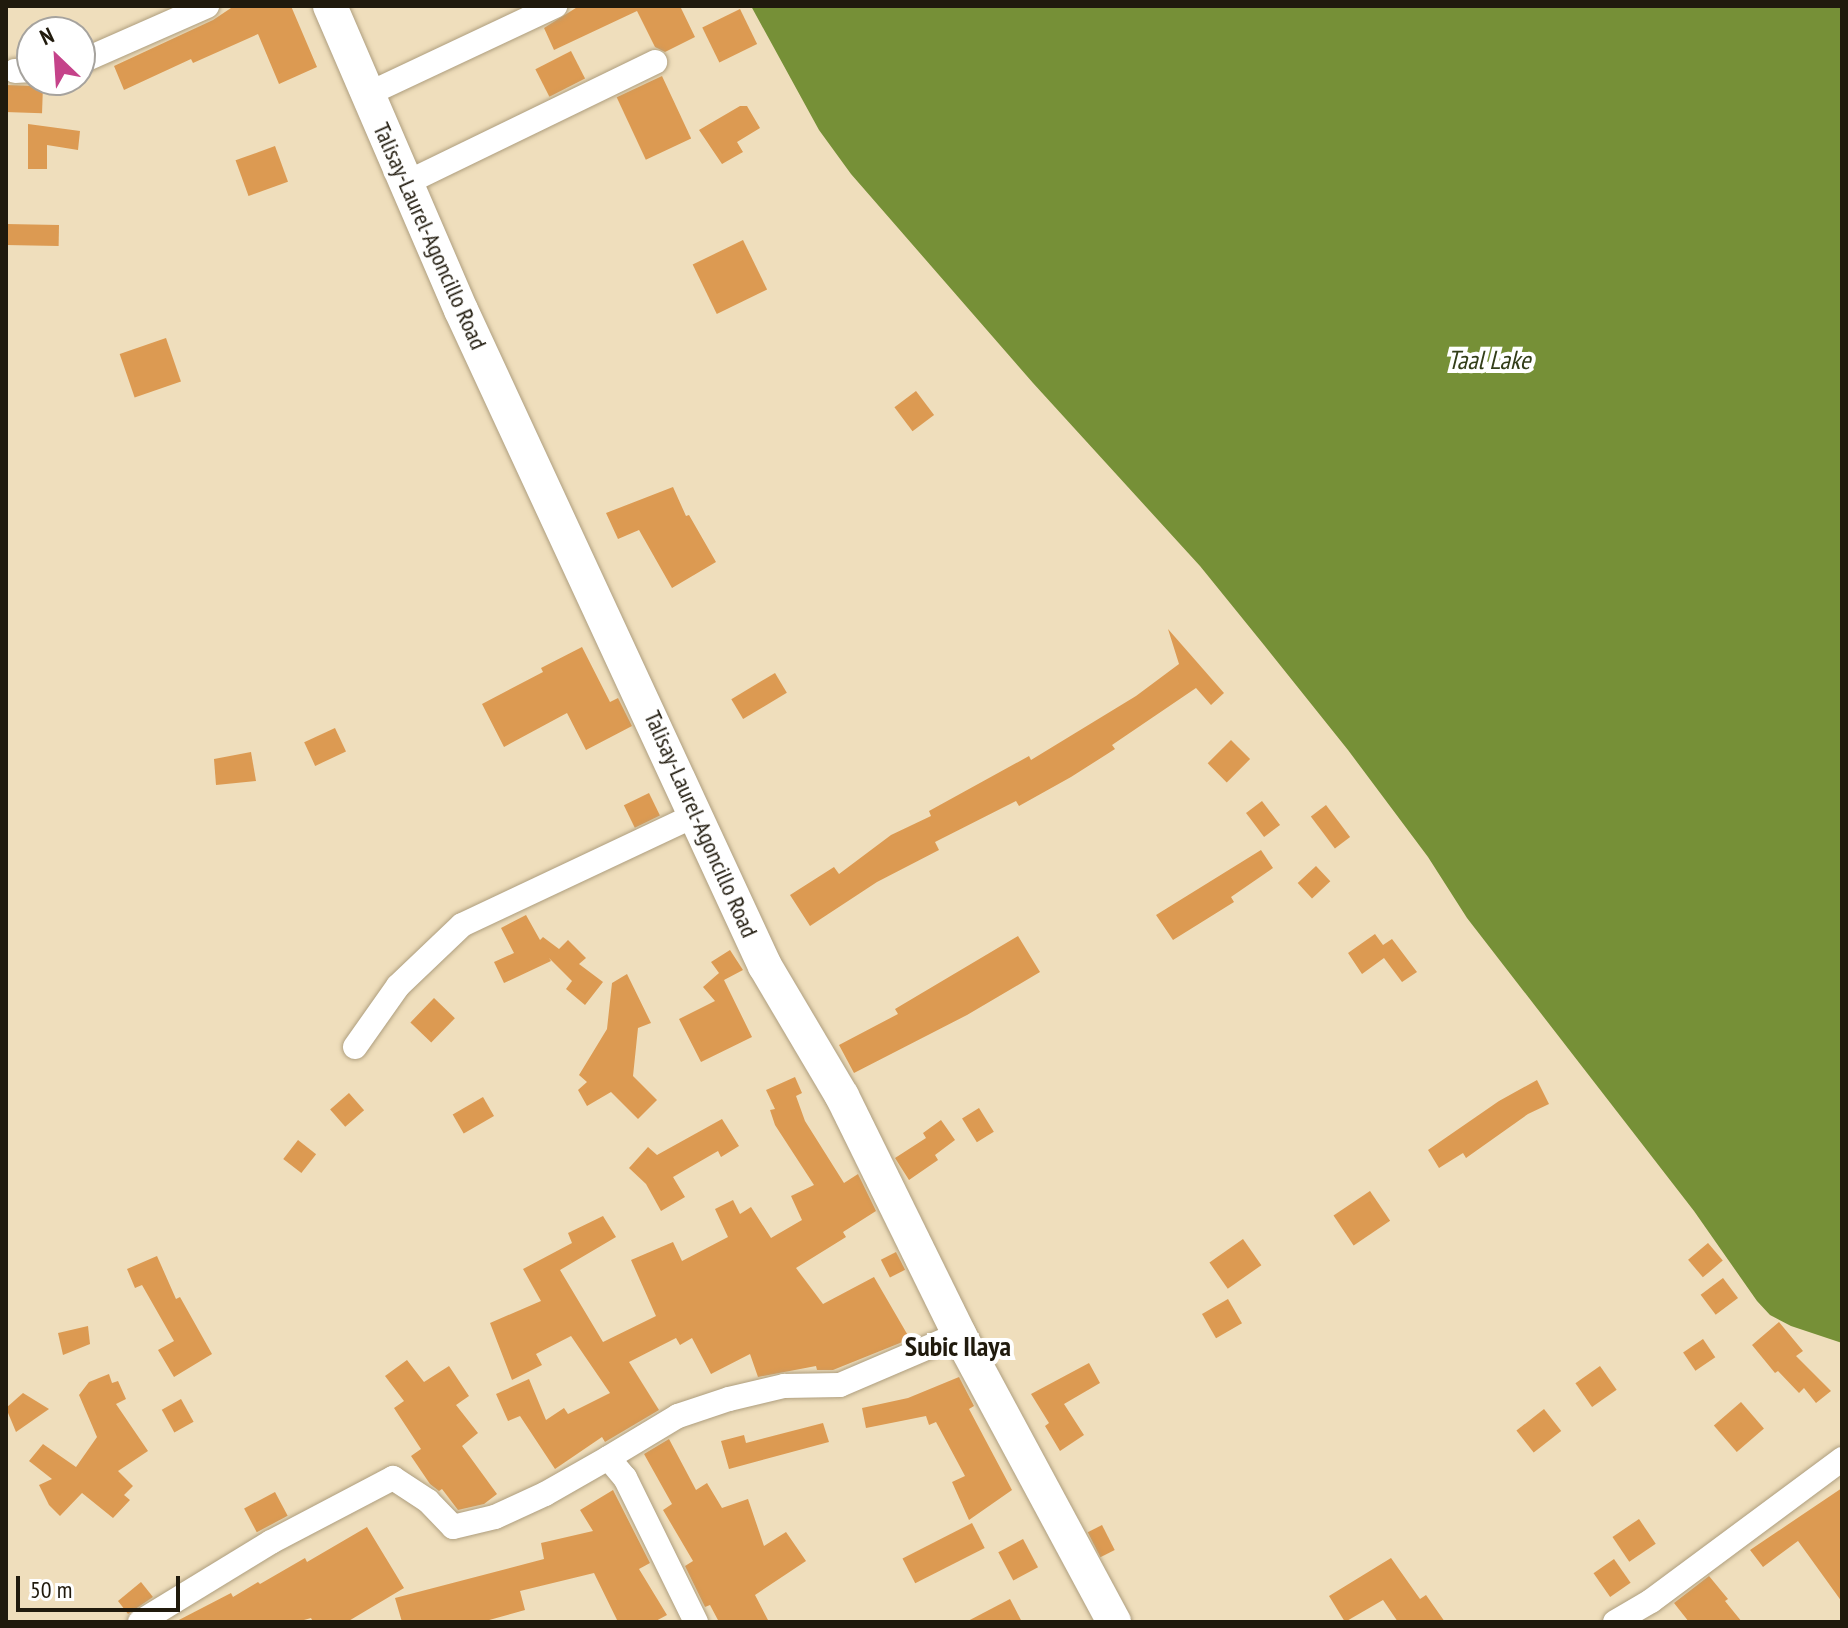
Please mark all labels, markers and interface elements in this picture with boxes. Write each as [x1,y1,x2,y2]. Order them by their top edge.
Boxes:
north arrow [16,16,96,96]
text: N [35,21,58,51]
street label: Talisay-Laurel-Agoncillo Road [367,118,493,354]
water label: Taal Lake [1447,344,1531,376]
street label: Talisay-Laurel-Agoncillo Road [638,706,764,942]
district label: Subic Ilaya [905,1329,1011,1363]
scale bar [20,1560,184,1610]
text: 50 m [30,1574,72,1605]

